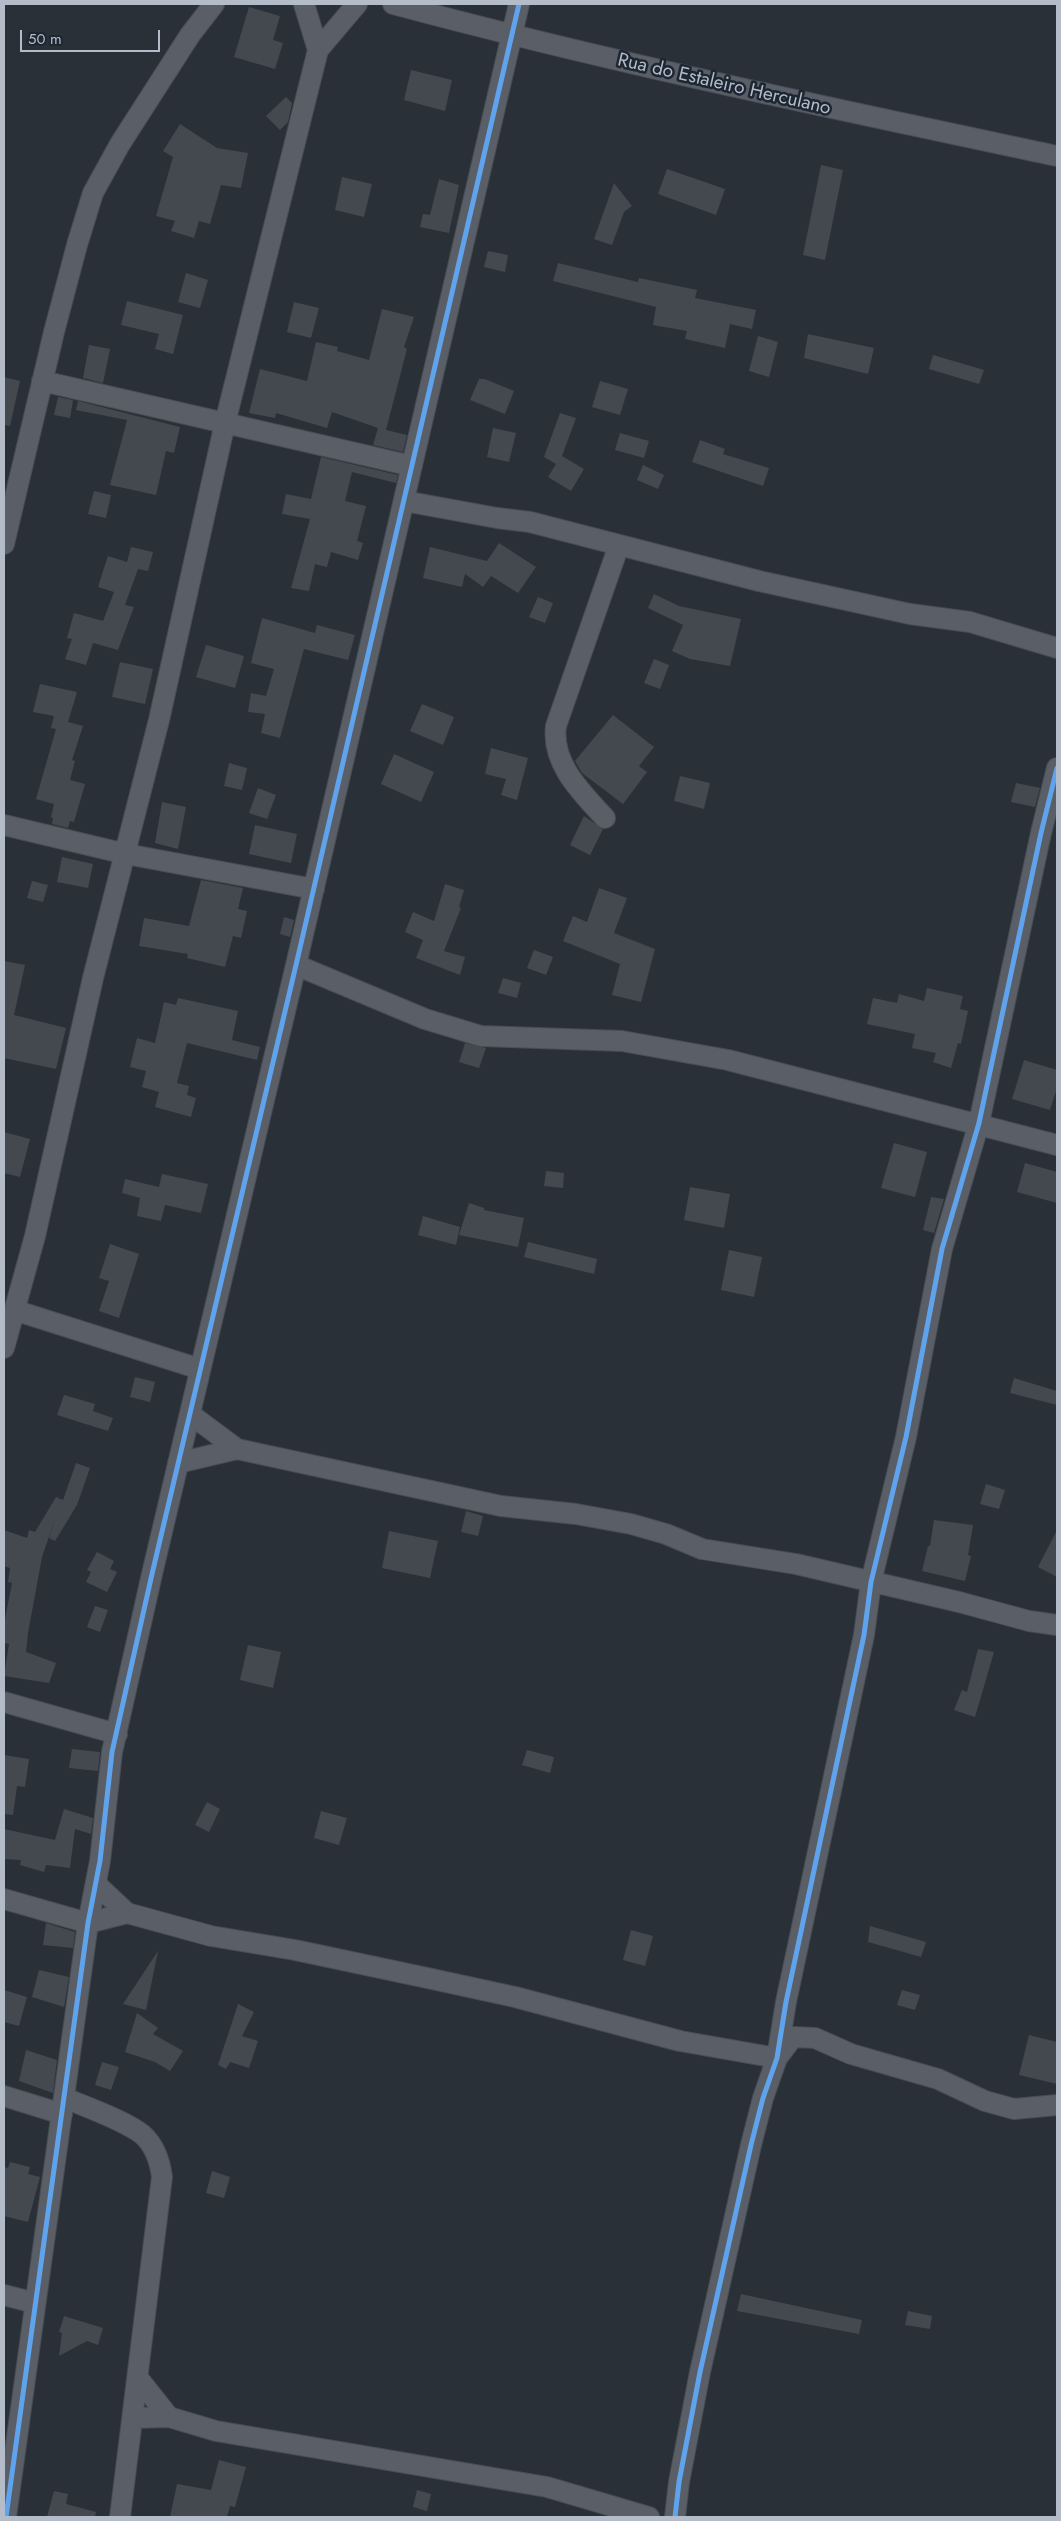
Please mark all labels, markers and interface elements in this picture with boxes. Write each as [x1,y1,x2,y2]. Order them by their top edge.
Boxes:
scale bar [22,20,162,52]
text: 50 m [28,28,62,50]
street label: Rua do Estaleiro Herculano [615,49,833,121]

